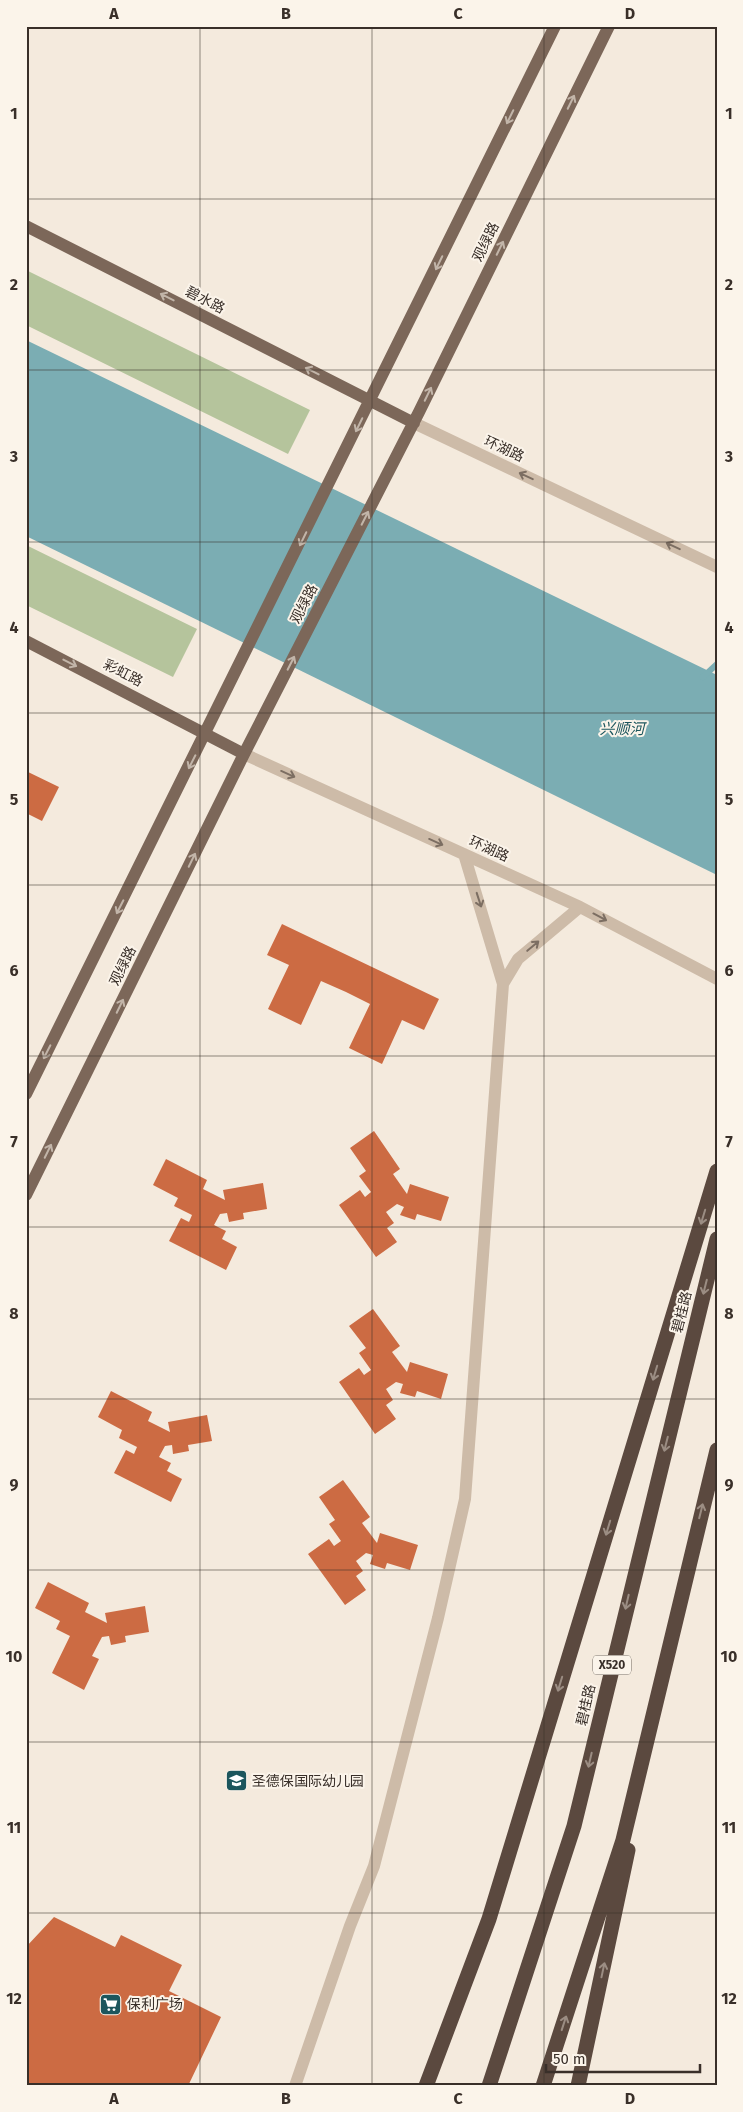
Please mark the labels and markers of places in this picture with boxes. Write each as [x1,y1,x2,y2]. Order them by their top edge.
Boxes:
school or university icon: 圣德保国际幼儿园 [224,1769,248,1793]
place label: 圣德保国际幼儿园 [252,1773,364,1790]
supermarket icon: 保利广场 [99,1992,123,2016]
place label: 保利广场 [127,1996,183,2013]

